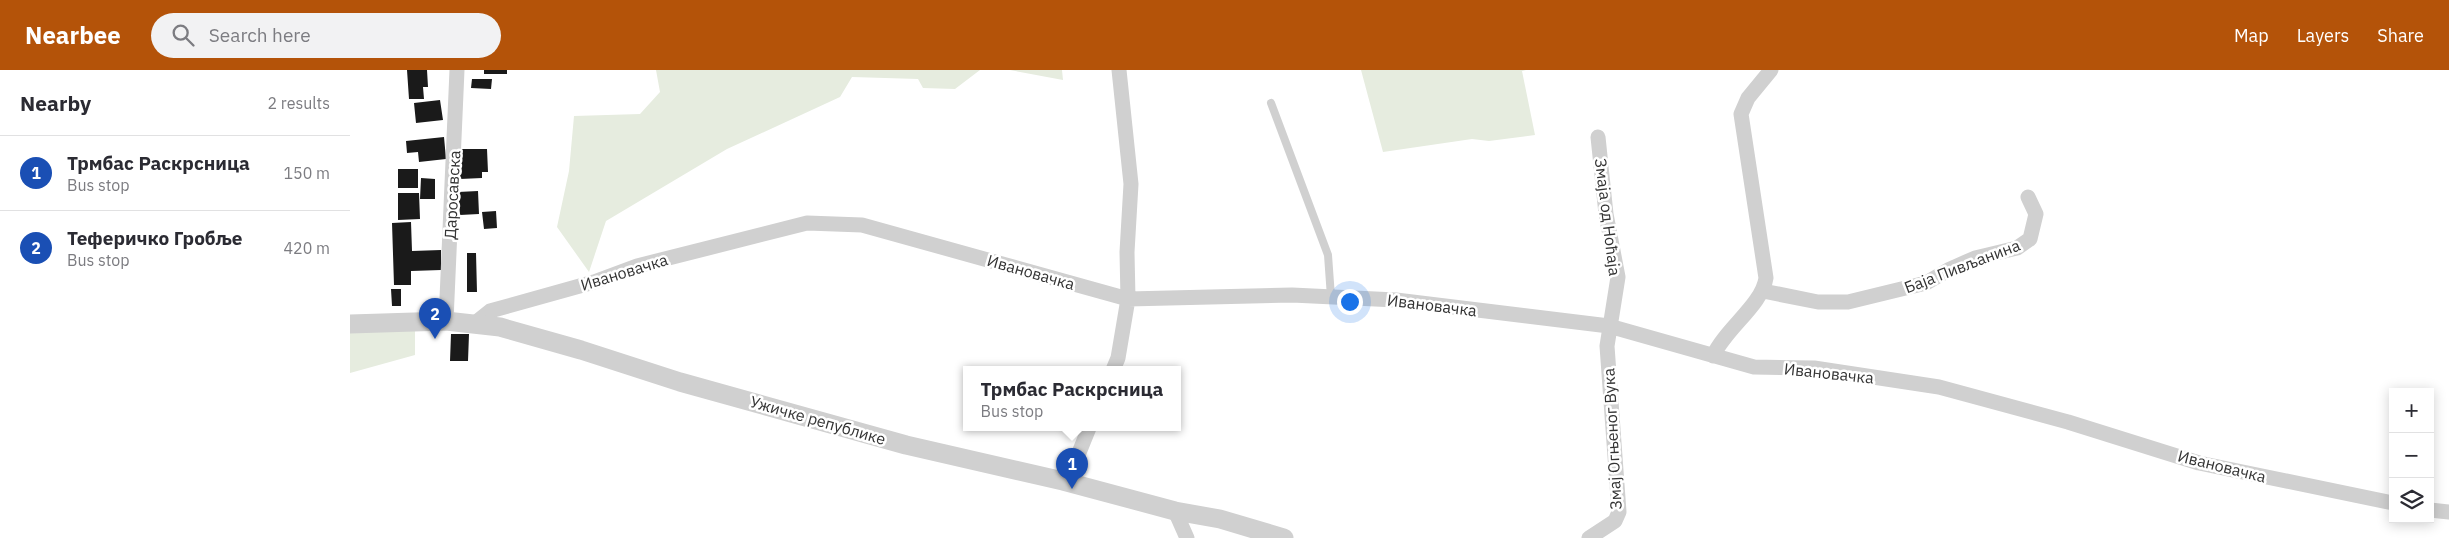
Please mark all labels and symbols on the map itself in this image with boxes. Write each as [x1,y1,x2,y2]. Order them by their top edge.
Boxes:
street label: Даросавска [440,150,464,240]
street label: Змаја од Ноћаја [1591,157,1625,277]
street label: Баја Пивљанина [1901,235,2023,297]
street label: Ивановачка [578,249,670,295]
street label: Ивановачка [985,250,1077,294]
your location [1337,289,1363,315]
street label: Ивановачка [1386,290,1478,320]
pin: 2 [419,298,451,339]
street label: Ивановачка [1783,358,1875,388]
street label: Змај Огњеног Вука [1598,367,1626,510]
street label: Ужичке републике [748,391,888,449]
street label: Ивановачка [2176,445,2269,487]
pin: 1 [1056,448,1088,489]

